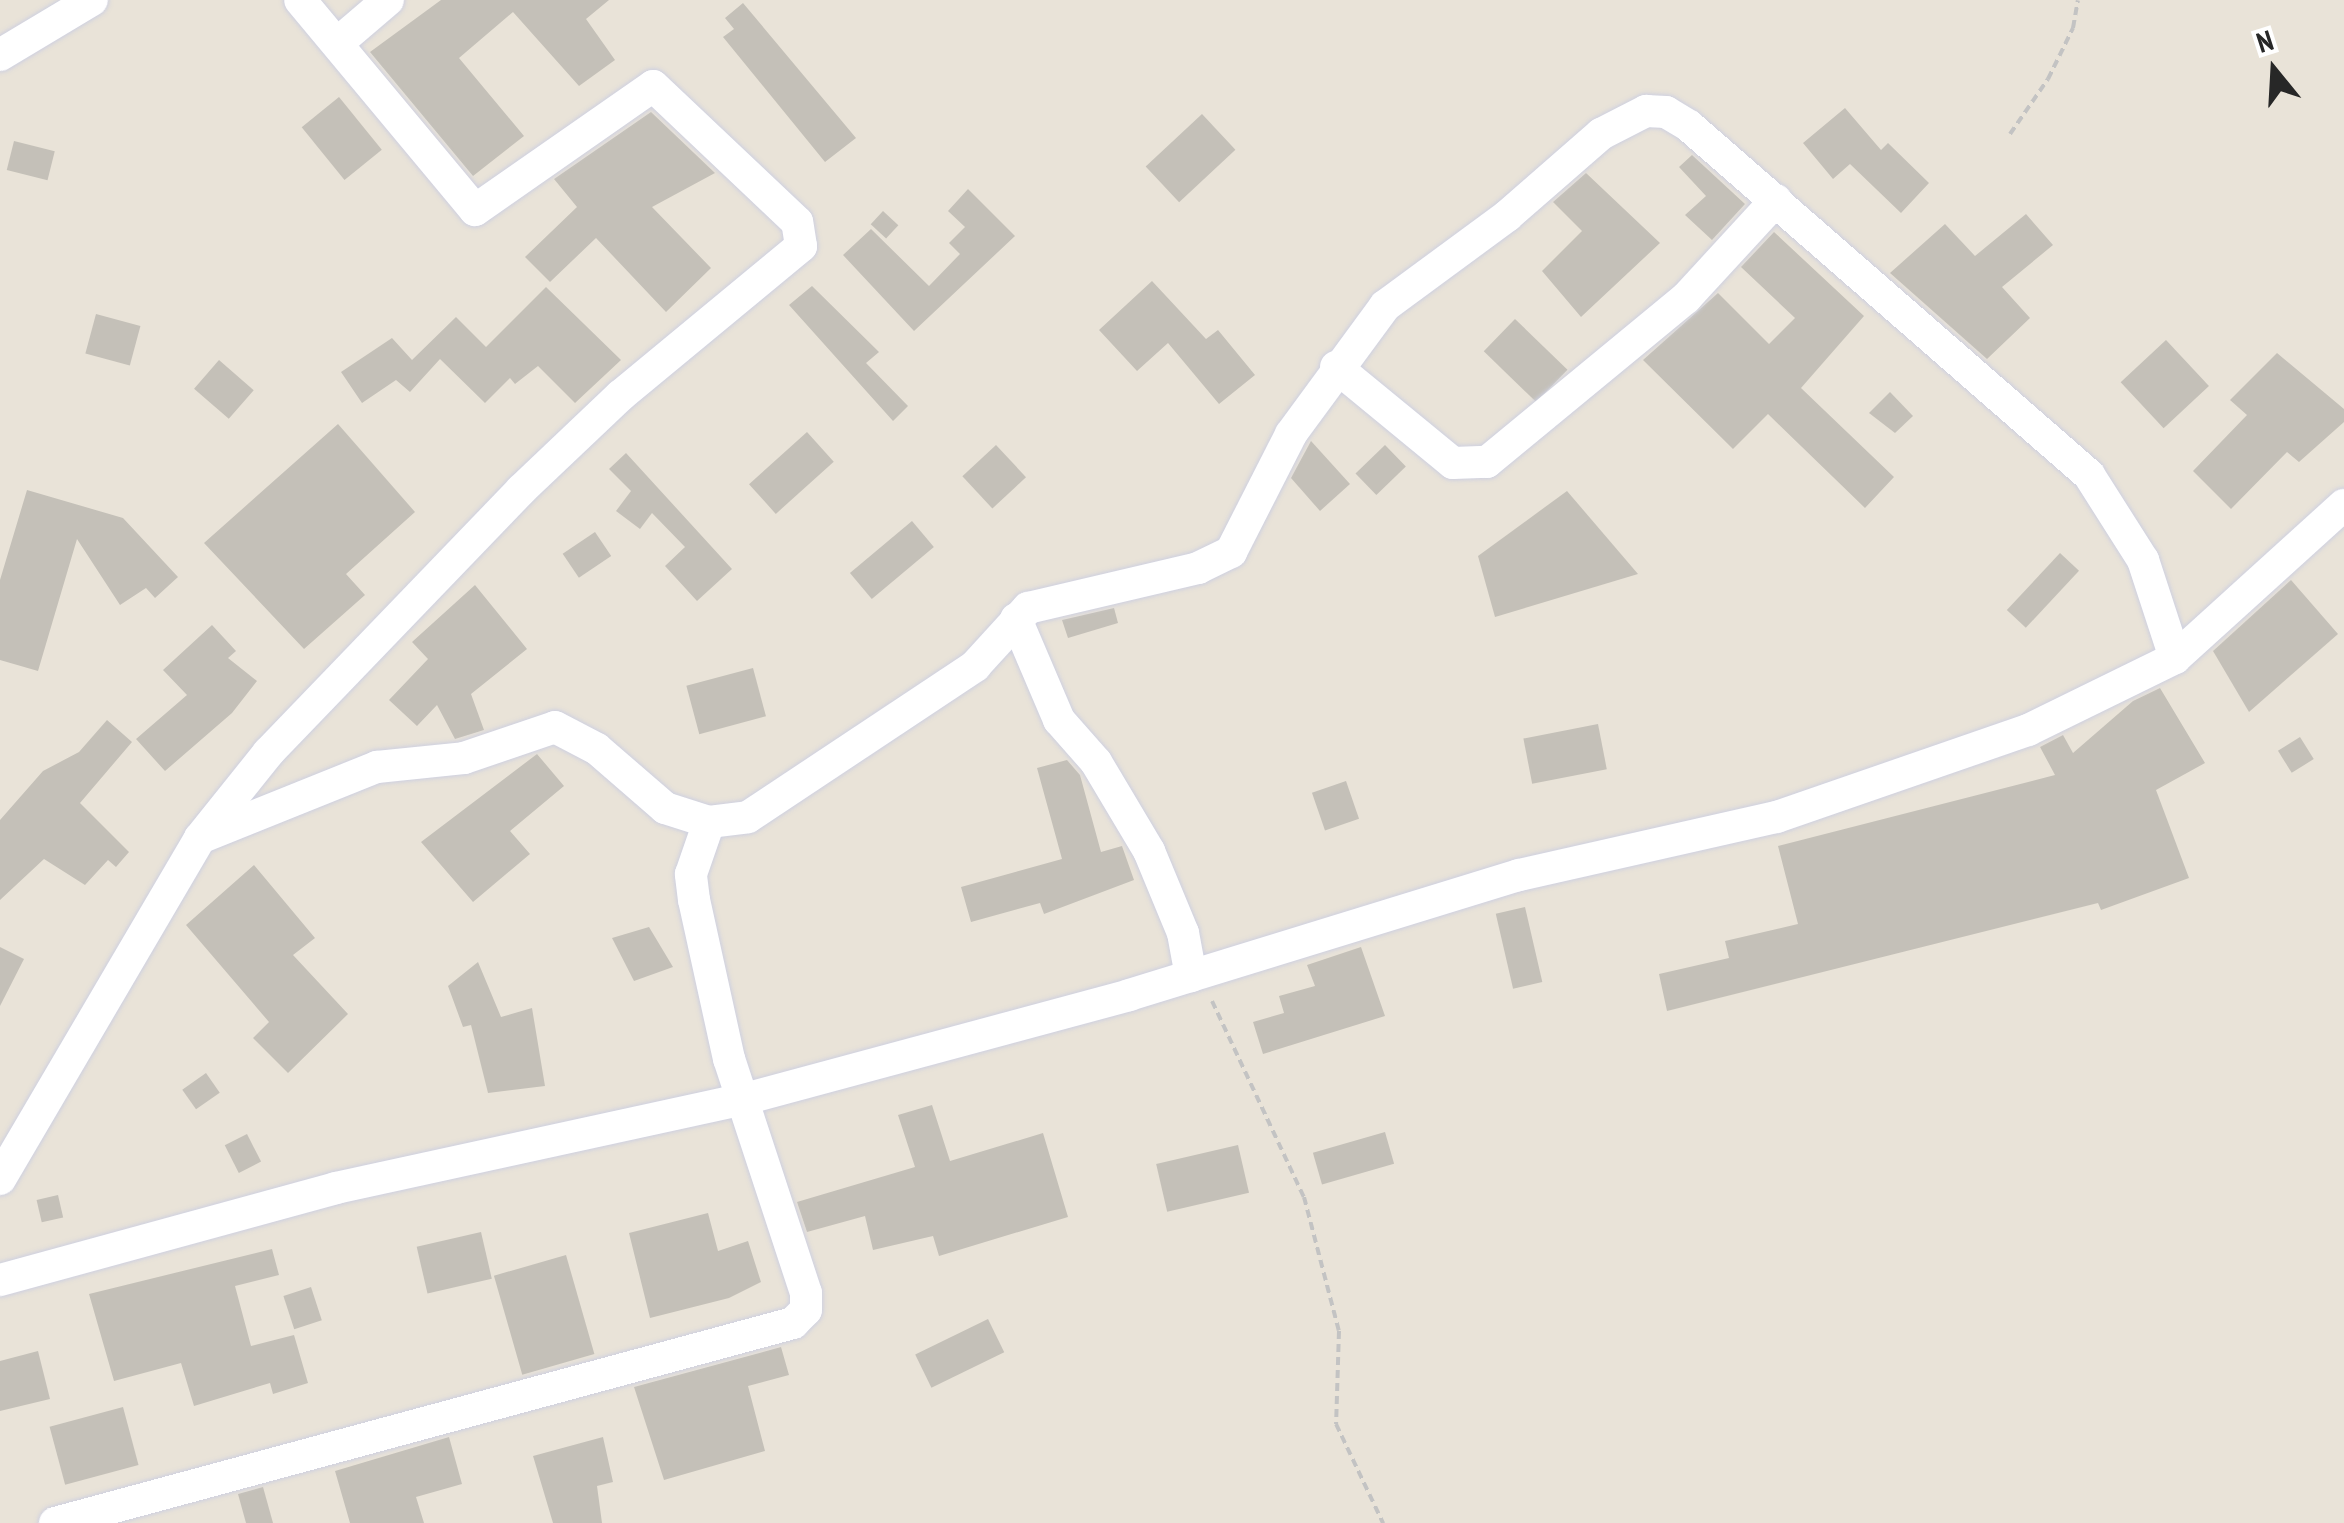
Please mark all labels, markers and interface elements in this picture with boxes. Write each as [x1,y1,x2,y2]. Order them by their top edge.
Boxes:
north arrow [2224,20,2324,120]
text: N [2252,21,2277,61]

